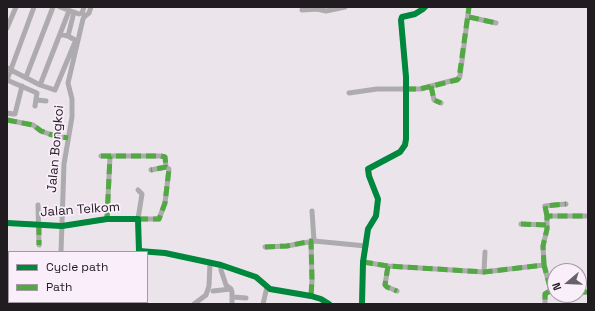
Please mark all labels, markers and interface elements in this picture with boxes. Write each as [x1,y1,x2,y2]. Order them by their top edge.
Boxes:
street label: Jalan Bongkoi [44,105,68,193]
street label: Jalan Telkom [40,199,120,221]
legend [8,251,148,303]
text: Cycle path [46,259,108,275]
north arrow [547,263,587,303]
text: Path [46,279,72,295]
text: N [549,281,564,292]

